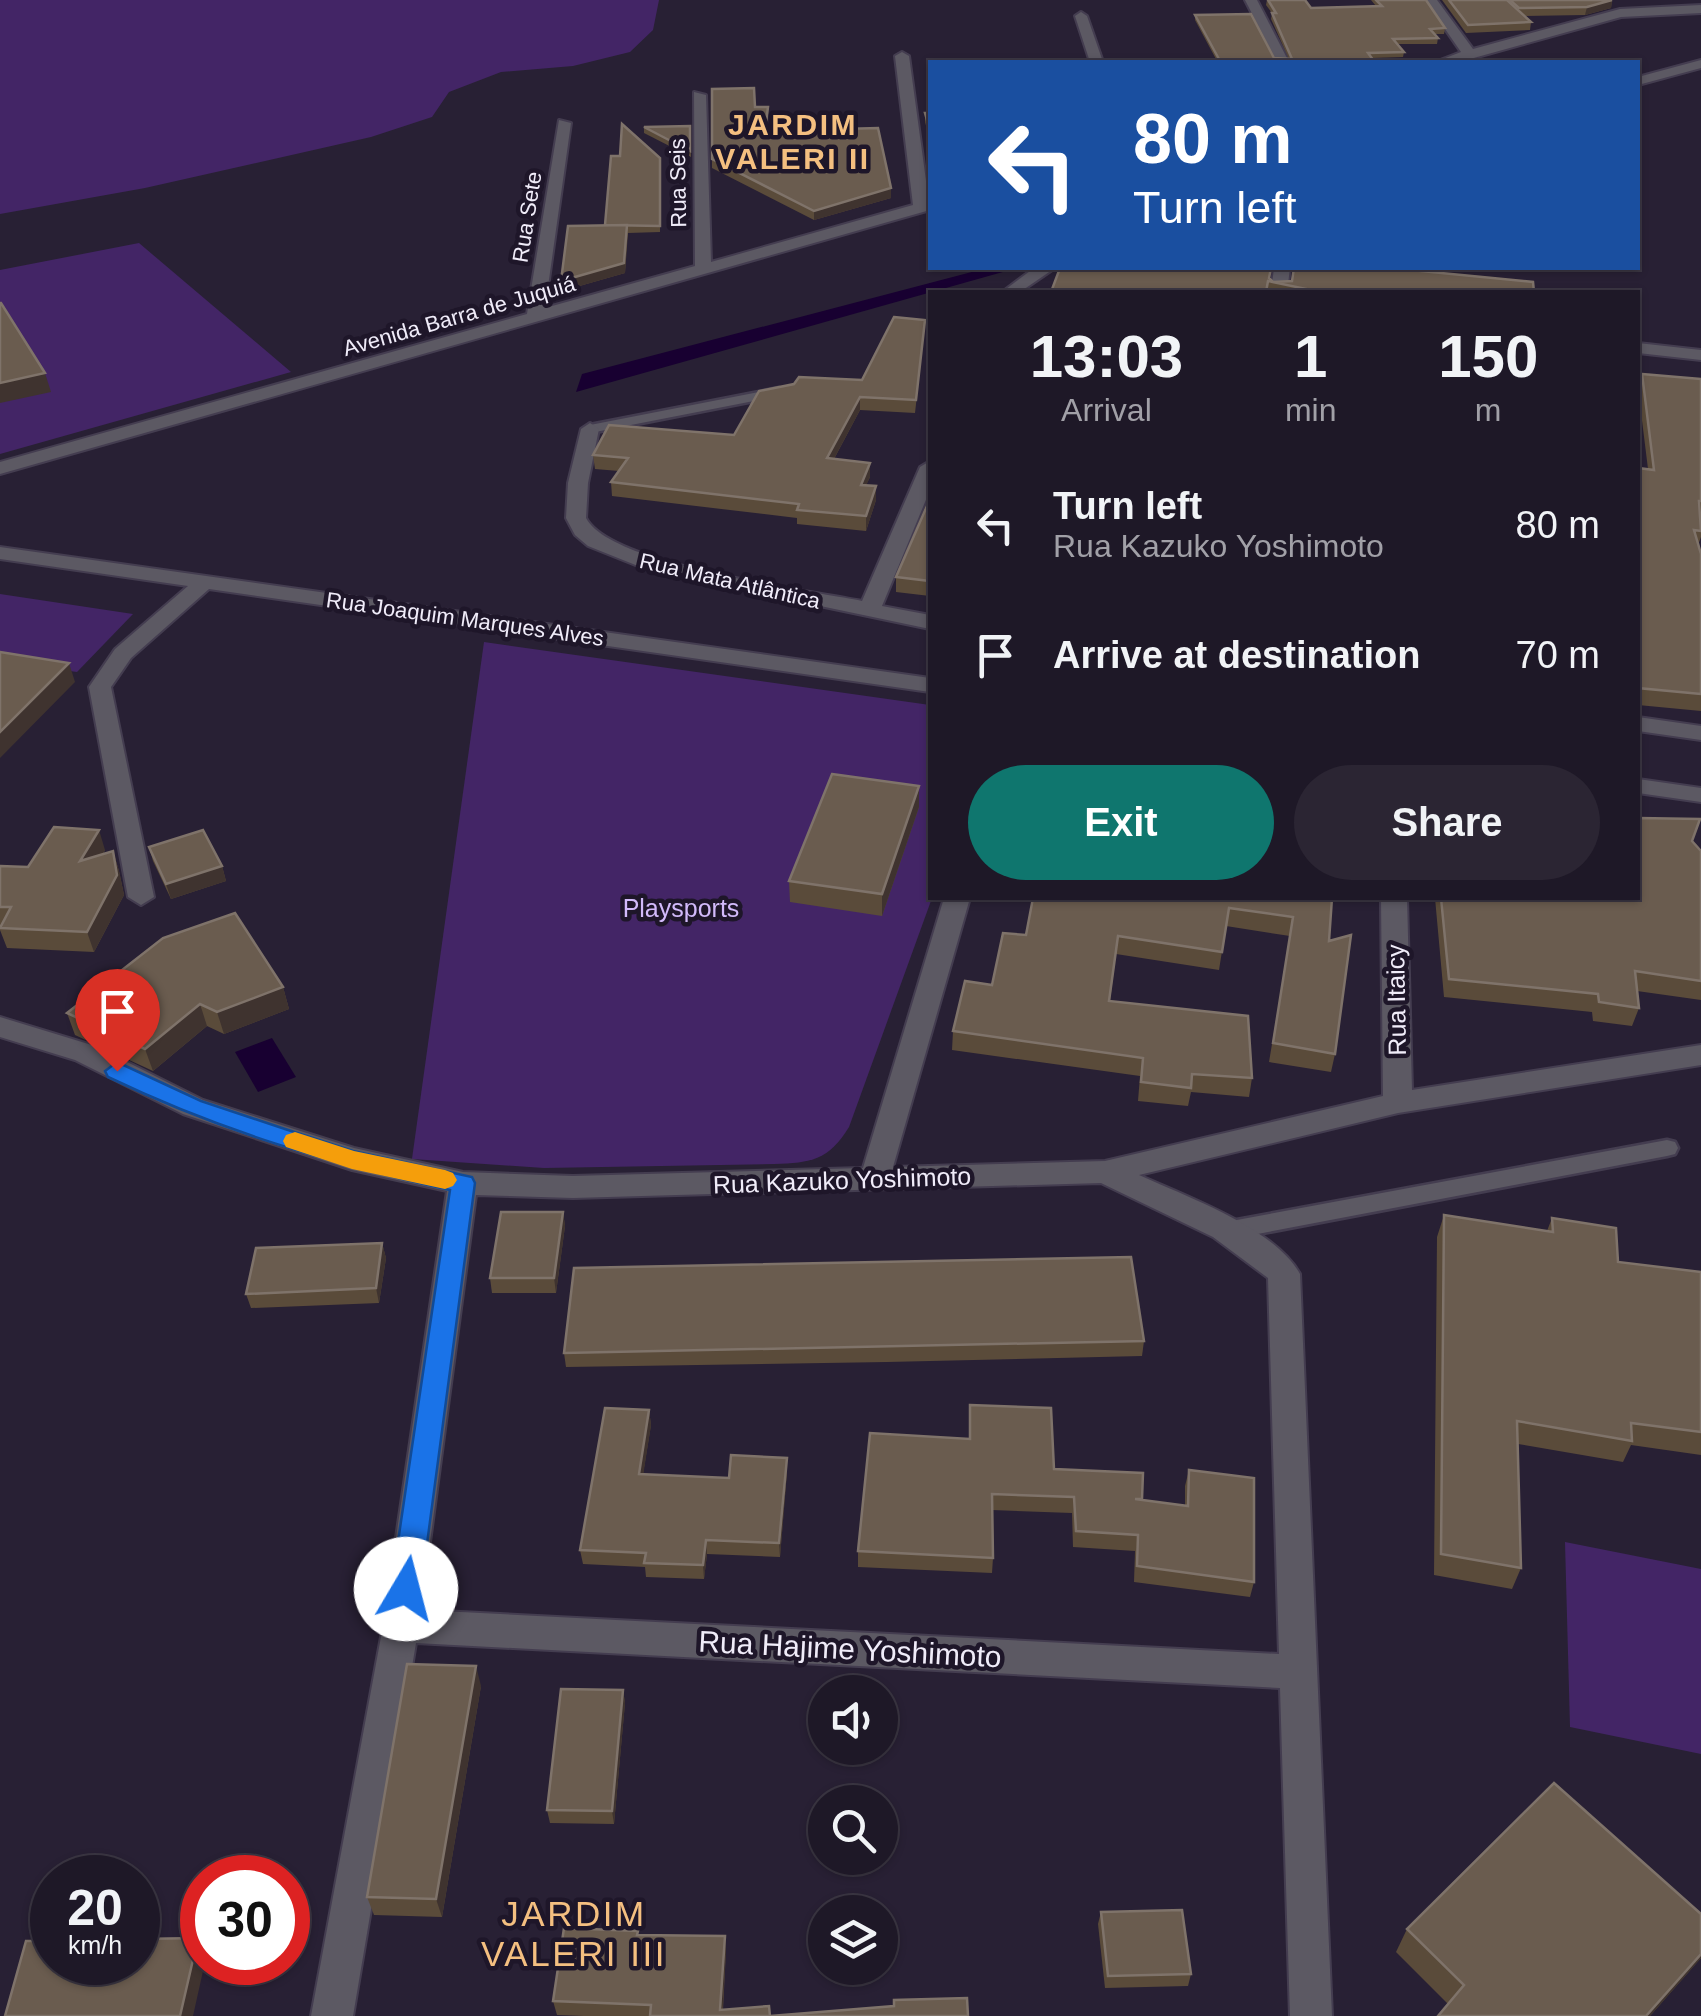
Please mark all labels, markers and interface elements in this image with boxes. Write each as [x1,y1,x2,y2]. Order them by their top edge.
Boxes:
icon: left [968,100,1098,230]
text: 80 m [1133,100,1293,178]
district label: JARDIM VALERI II [715,108,871,175]
street label: Rua Seis [665,138,691,228]
street label: Rua Sete [507,170,547,264]
text: Turn left [1133,182,1296,233]
street label: Avenida Barra de Juquiá [340,271,579,361]
text: 13:03 [1030,323,1183,390]
text: 1 [1294,323,1327,390]
text: 150 [1438,323,1538,390]
text: Arrival [1061,392,1152,428]
text: min [1285,392,1336,428]
text: m [1475,392,1502,428]
text: Turn left [1053,485,1202,527]
icon: left [968,498,1023,553]
text: 80 m [1516,504,1600,546]
text: Rua Kazuko Yoshimoto [1053,528,1384,564]
street label: Rua Mata Atlântica [637,548,824,614]
street label: Rua Joaquim Marques Alves [325,587,605,651]
icon: arrive [968,628,1023,683]
text: Arrive at destination [1053,634,1420,676]
text: 70 m [1516,634,1600,676]
button: Exit [968,765,1274,880]
button: Share [1294,765,1600,880]
park label: Playsports [623,894,739,922]
street label: Rua Itaicy [1381,944,1411,1056]
pin [75,969,160,1072]
icon: arrive [90,984,145,1039]
street label: Rua Kazuko Yoshimoto [712,1161,972,1199]
position arrow [354,1537,458,1641]
street label: Rua Hajime Yoshimoto [698,1625,1002,1673]
map controls [808,1675,898,1985]
button: sound [808,1675,898,1765]
button: search [808,1785,898,1875]
speed limit sign: 30 [180,1855,310,1985]
text: 20 [67,1880,123,1936]
district label: JARDIM VALERI III [481,1894,667,1973]
button: layers [808,1895,898,1985]
text: km/h [68,1931,122,1959]

